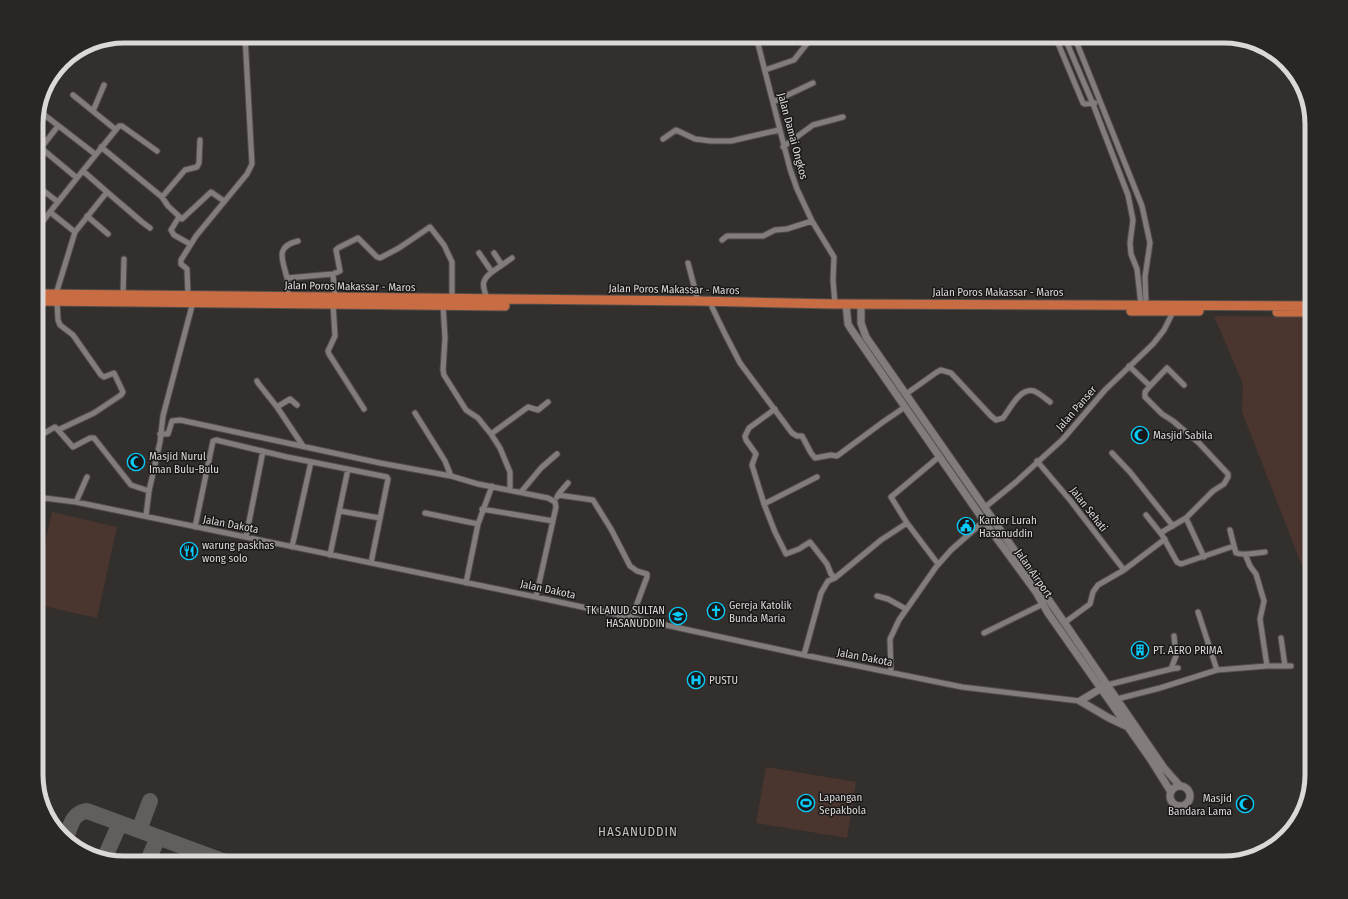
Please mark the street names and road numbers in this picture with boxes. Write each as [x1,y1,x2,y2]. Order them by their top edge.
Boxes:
street label: Jalan Damai Ongkos [775,91,810,181]
street label: Jalan Poros Makassar - Maros [284,279,416,294]
street label: Jalan Poros Makassar - Maros [608,282,740,297]
street label: Jalan Poros Makassar - Maros [932,286,1064,299]
street label: Jalan Panser [1053,383,1100,433]
street label: Jalan Sehati [1067,484,1110,535]
street label: Jalan Dakota [202,513,260,536]
street label: Jalan Airport [1012,546,1055,600]
street label: Jalan Dakota [519,577,577,602]
street label: Jalan Dakota [836,646,894,669]

